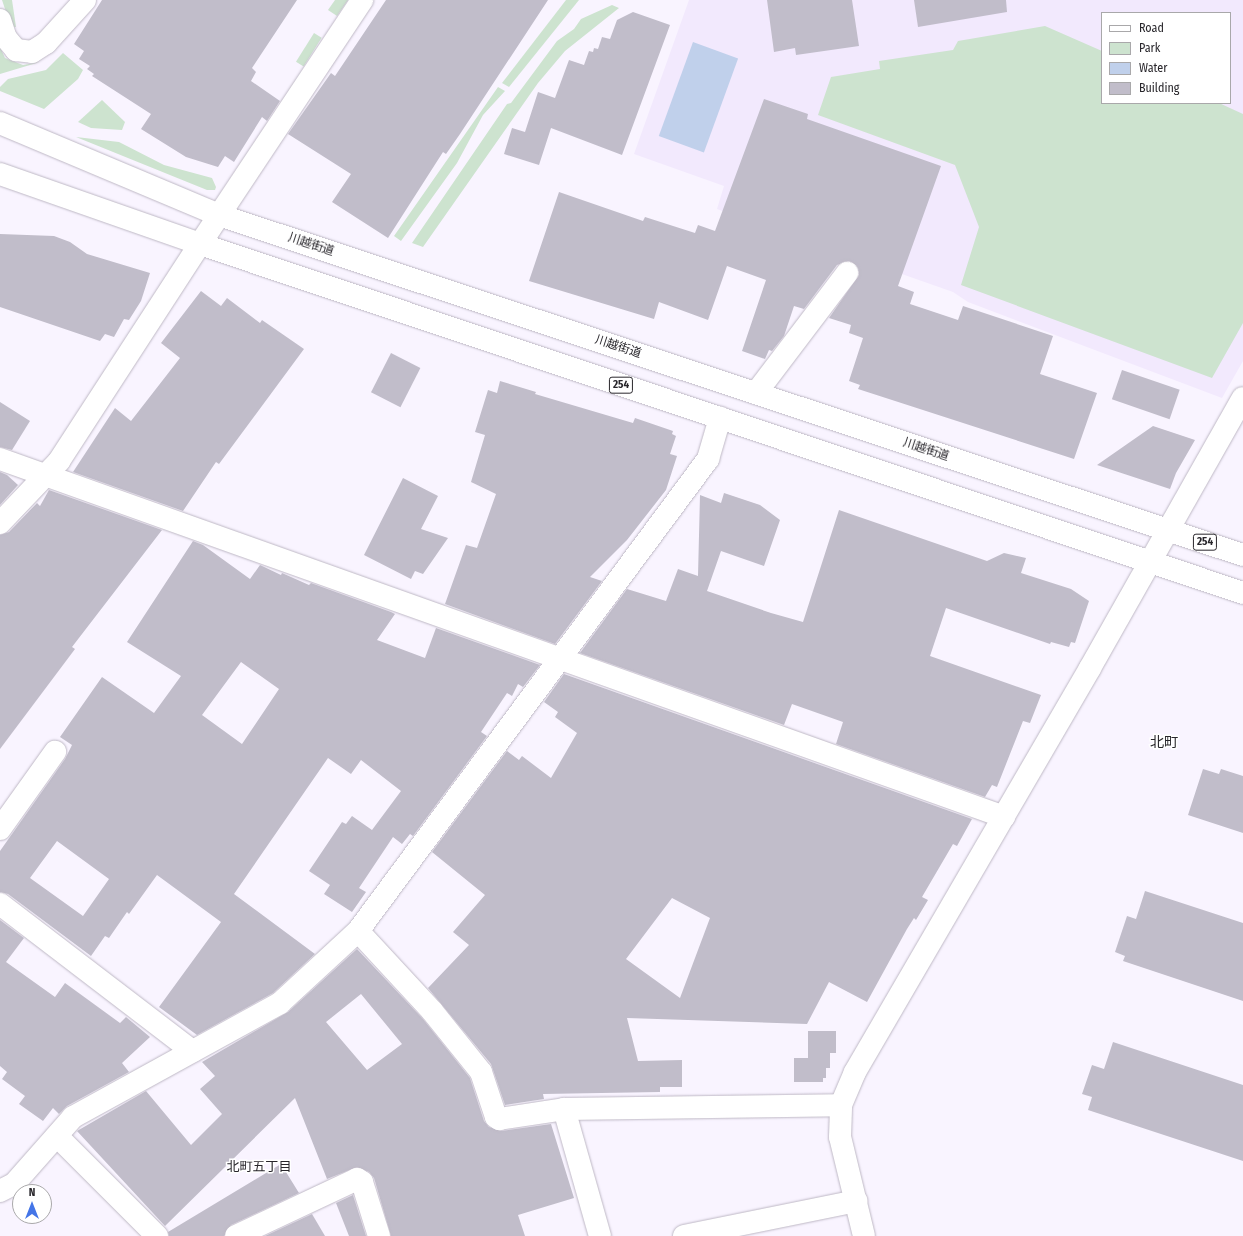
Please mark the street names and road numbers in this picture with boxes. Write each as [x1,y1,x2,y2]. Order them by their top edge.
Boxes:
street label: 川越街道 [286,231,336,259]
street label: 川越街道 [593,333,643,361]
road number: 254 [608,376,634,394]
street label: 川越街道 [901,436,951,464]
road number: 254 [1192,533,1218,551]

